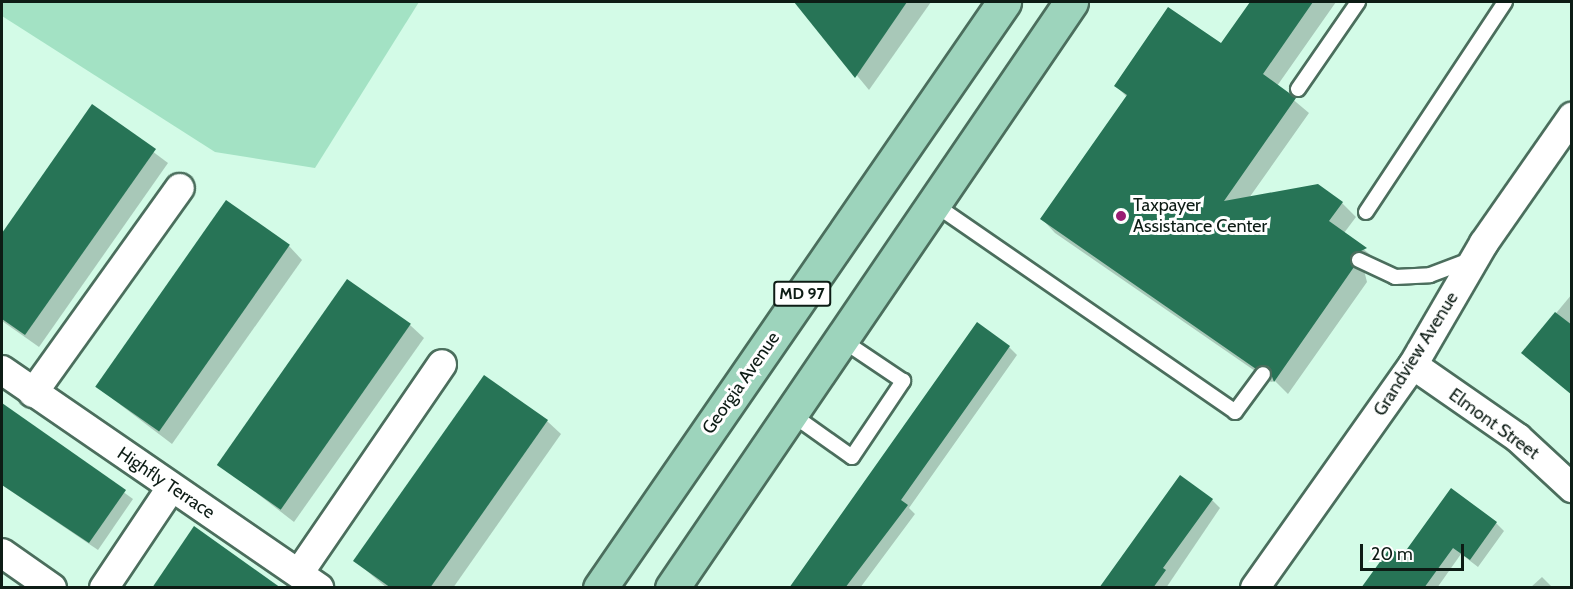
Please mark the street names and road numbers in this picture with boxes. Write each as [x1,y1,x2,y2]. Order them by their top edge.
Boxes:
road number: MD 97 [772,281,832,307]
street label: Grandview Avenue [1369,288,1463,420]
street label: Georgia Avenue [698,328,784,438]
street label: Elmont Street [1445,384,1543,464]
street label: Highfly Terrace [113,443,219,523]

